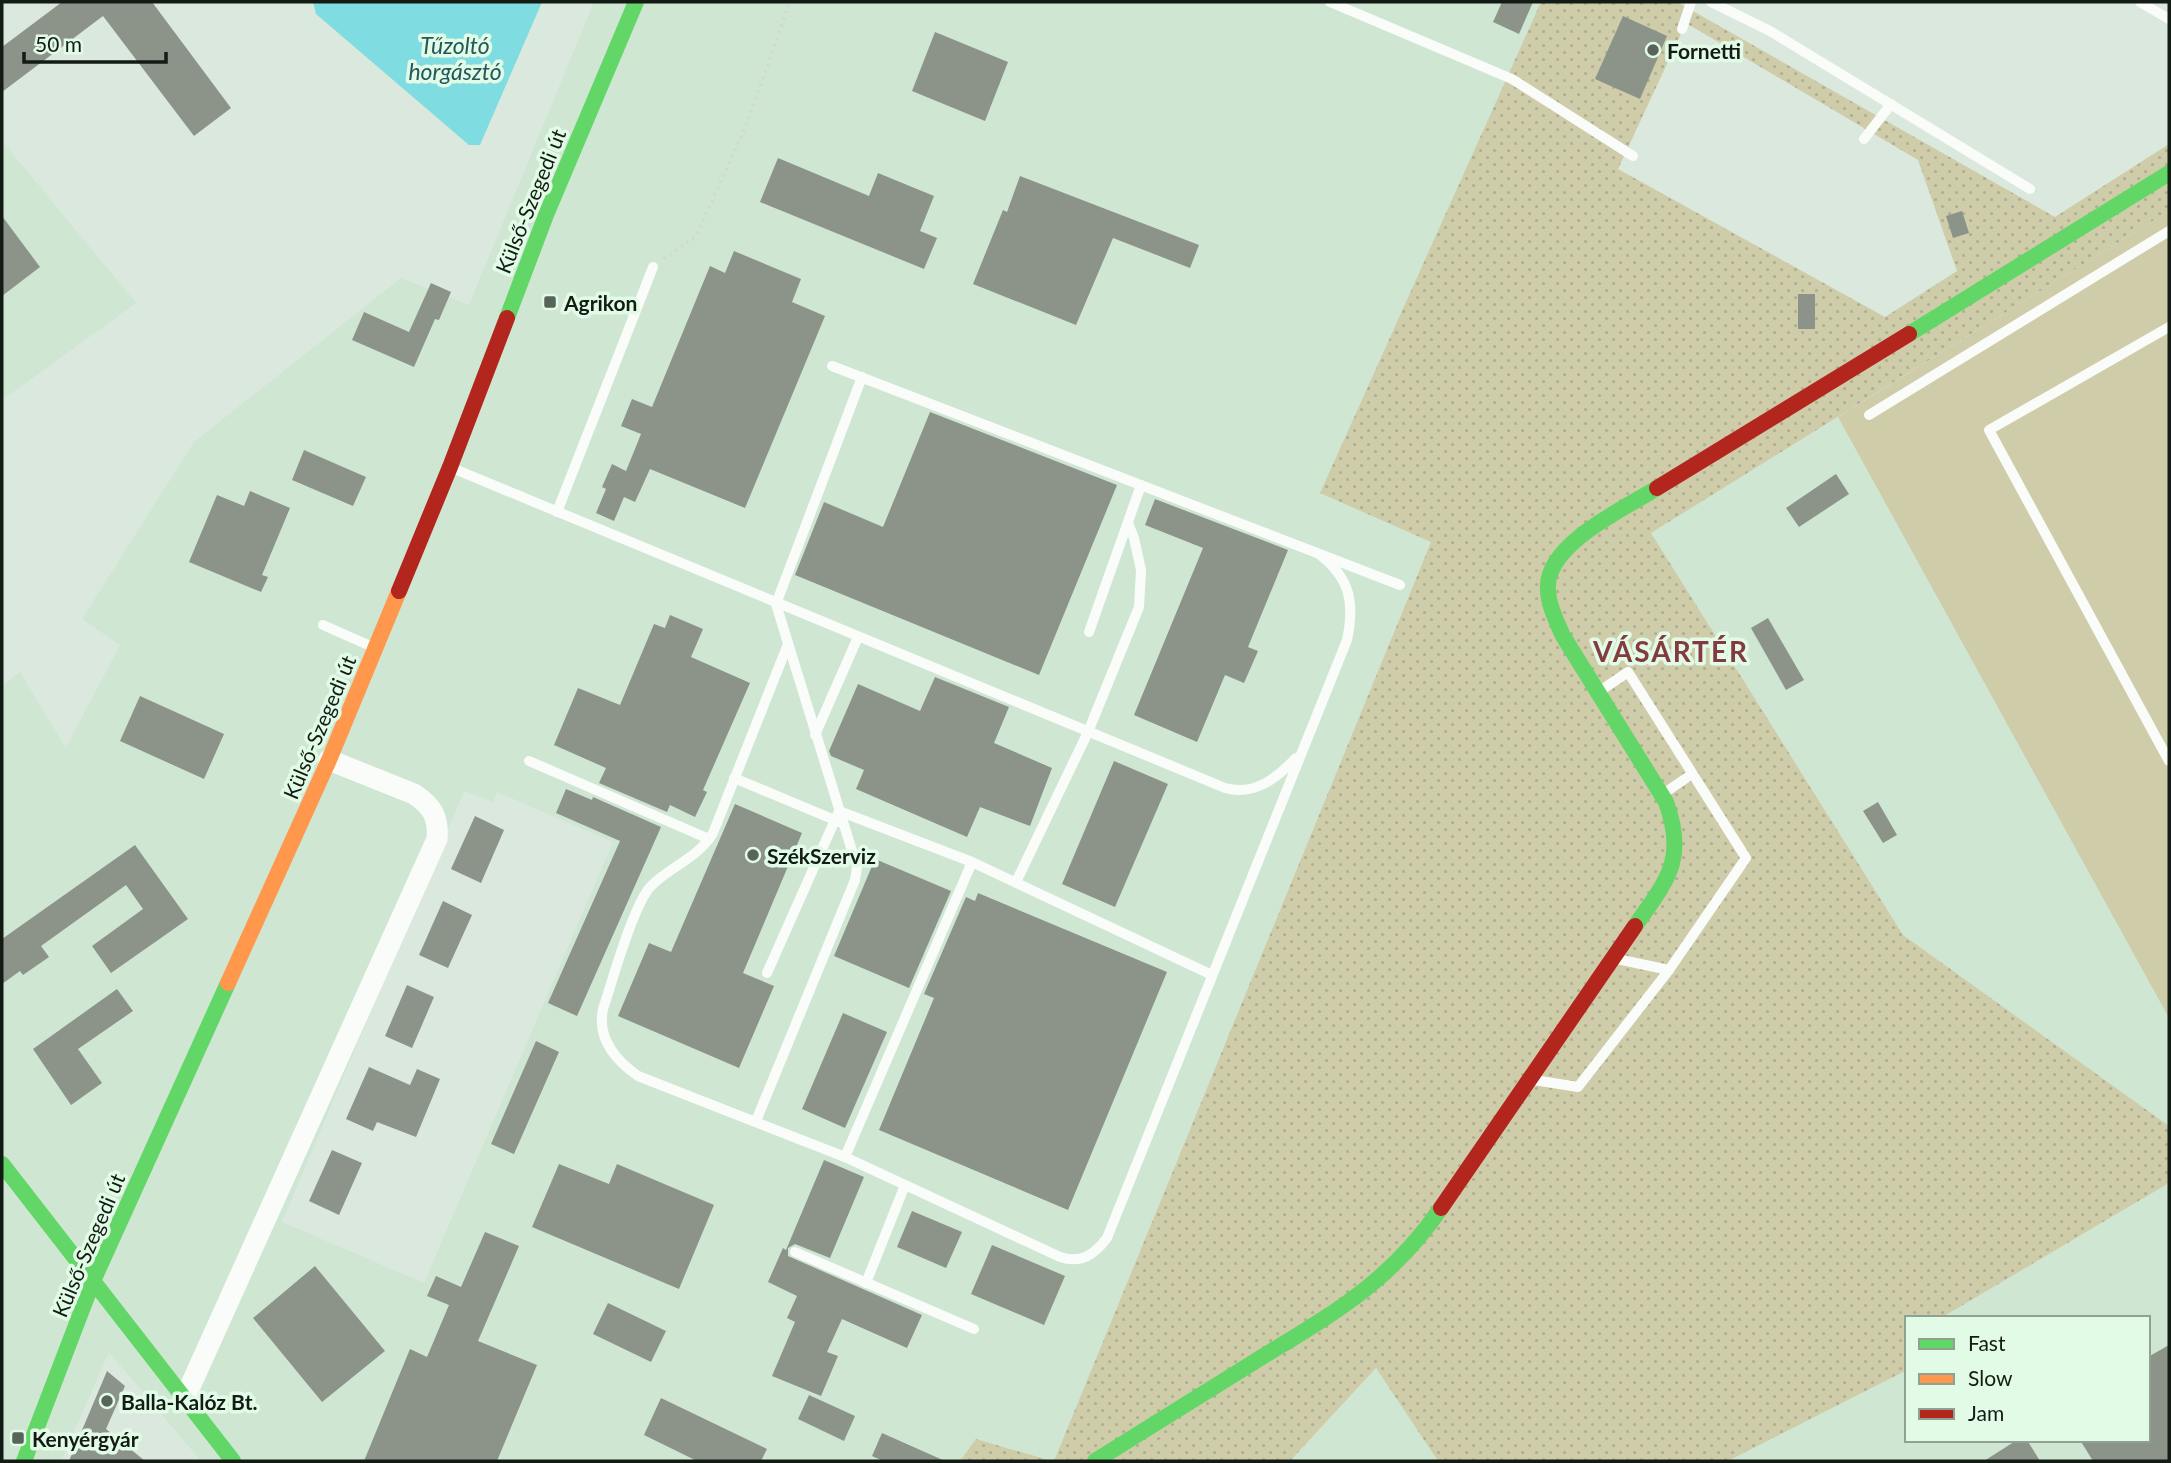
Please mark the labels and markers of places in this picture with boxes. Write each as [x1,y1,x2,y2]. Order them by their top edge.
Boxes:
place label: Fornetti [1667,38,1741,63]
marker: Fornetti [1645,42,1661,58]
place label: Agrikon [563,290,637,315]
marker: Agrikon [542,294,558,310]
place label: SzékSzerviz [767,843,876,868]
marker: SzékSzerviz [745,847,761,863]
place label: Balla-Kalóz Bt. [121,1389,257,1414]
marker: Balla-Kalóz Bt. [99,1393,115,1409]
place label: Kenyérgyár [32,1426,139,1451]
marker: Kenyérgyár [10,1430,26,1446]

